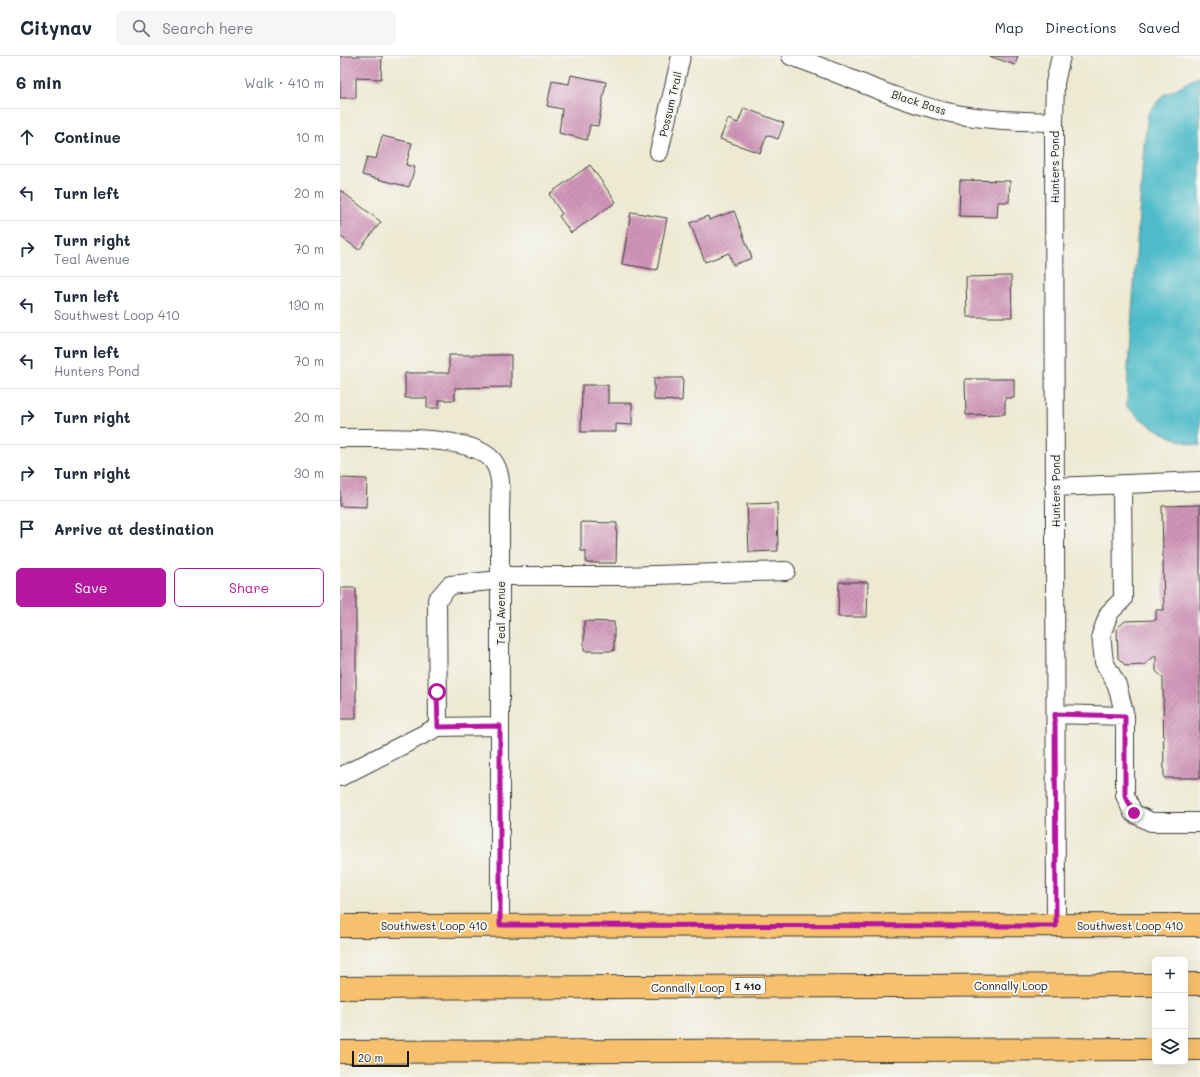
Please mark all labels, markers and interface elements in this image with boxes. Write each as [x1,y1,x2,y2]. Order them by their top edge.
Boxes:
search box [116,10,396,46]
text: Citynav [20,15,92,40]
icon: search [130,17,152,39]
text: Search here [162,18,253,38]
text: Map [995,18,1023,37]
text: Directions [1045,18,1116,37]
text: Saved [1138,18,1180,37]
street label: Possum Trail [655,70,685,138]
text: 6 min [16,71,61,93]
text: Walk · 410 m [244,74,324,91]
street label: Black Bass [890,86,948,118]
icon: ahead [16,126,38,148]
text: Continue [54,127,121,147]
text: 10 m [296,128,324,145]
street label: Hunters Pond [1047,131,1062,203]
icon: left [16,182,38,204]
text: Turn left [54,183,119,203]
text: 20 m [294,184,324,201]
text: Turn right [54,230,131,250]
icon: right [16,238,38,260]
text: 70 m [294,240,324,257]
text: Teal Avenue [54,250,130,267]
text: Turn left [54,286,119,306]
icon: left [16,294,38,316]
text: 190 m [288,296,324,313]
text: Southwest Loop 410 [54,306,179,323]
text: Turn left [54,342,119,362]
icon: left [16,350,38,372]
text: 70 m [294,352,324,369]
text: Hunters Pond [54,362,139,379]
icon: right [16,406,38,428]
text: Turn right [54,407,131,427]
text: 20 m [294,408,324,425]
street label: Hunters Pond [1048,455,1063,527]
icon: right [16,462,38,484]
text: Turn right [54,463,131,483]
text: 30 m [294,464,324,481]
icon: arrive [16,518,38,540]
text: Arrive at destination [54,519,214,539]
button: Save [16,568,166,607]
button: Share [174,568,324,607]
street label: Teal Avenue [493,581,508,645]
route start [428,683,446,701]
route end [1125,804,1143,822]
street label: Southwest Loop 410 [381,918,487,933]
street label: Southwest Loop 410 [1077,918,1183,933]
map controls [1152,957,1188,1065]
button: + [1152,957,1188,993]
road number: I 410 [731,978,765,994]
street label: Connally Loop [974,978,1048,993]
street label: Connally Loop [651,980,725,995]
button: − [1152,993,1188,1029]
button: layers [1152,1029,1188,1065]
scale bar [352,1049,409,1068]
text: 20 m [358,1050,383,1065]

